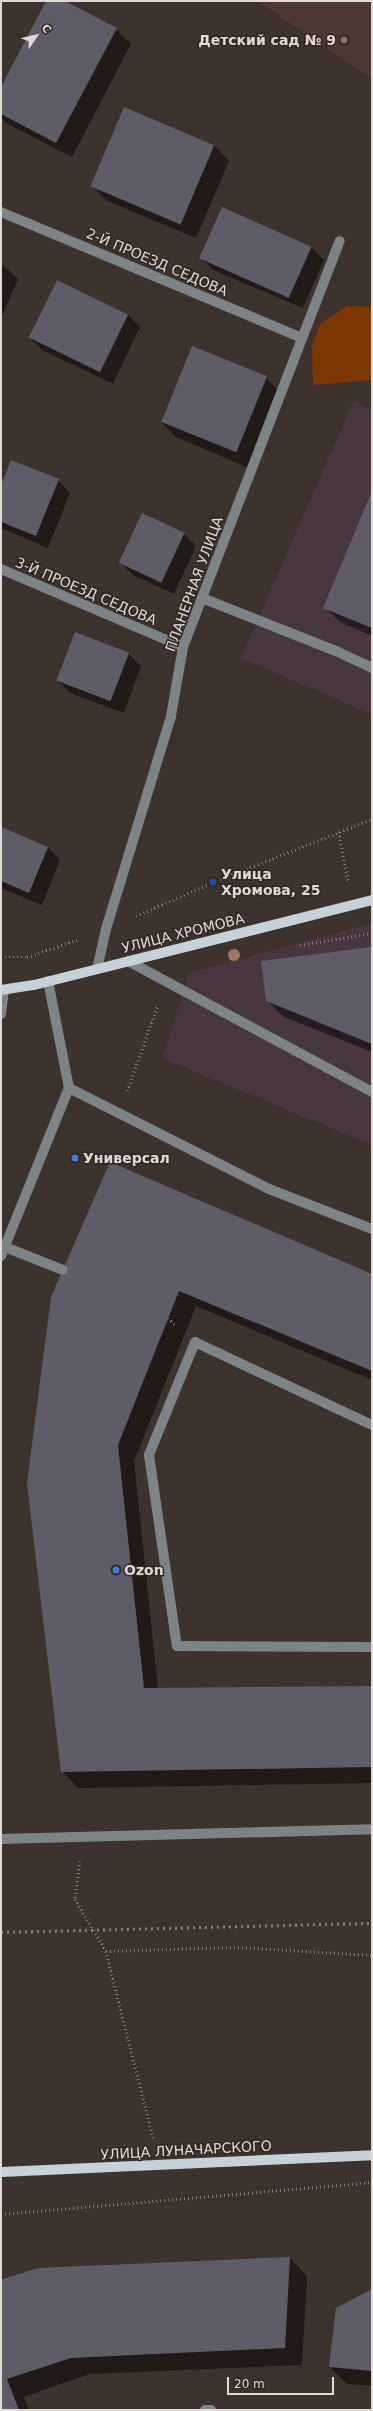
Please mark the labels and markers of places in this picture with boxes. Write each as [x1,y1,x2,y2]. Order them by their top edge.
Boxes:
place label: Детский сад № 9 [198,32,336,48]
marker: Детский сад № 9 [339,35,349,45]
place label: Улица Хромова, 25 [221,866,320,898]
marker: Улица Хромова, 25 [208,877,218,887]
place label: Универсал [83,1150,170,1166]
marker: Универсал [70,1153,80,1163]
place label: Ozon [124,1562,164,1578]
marker: Ozon [111,1565,121,1575]

